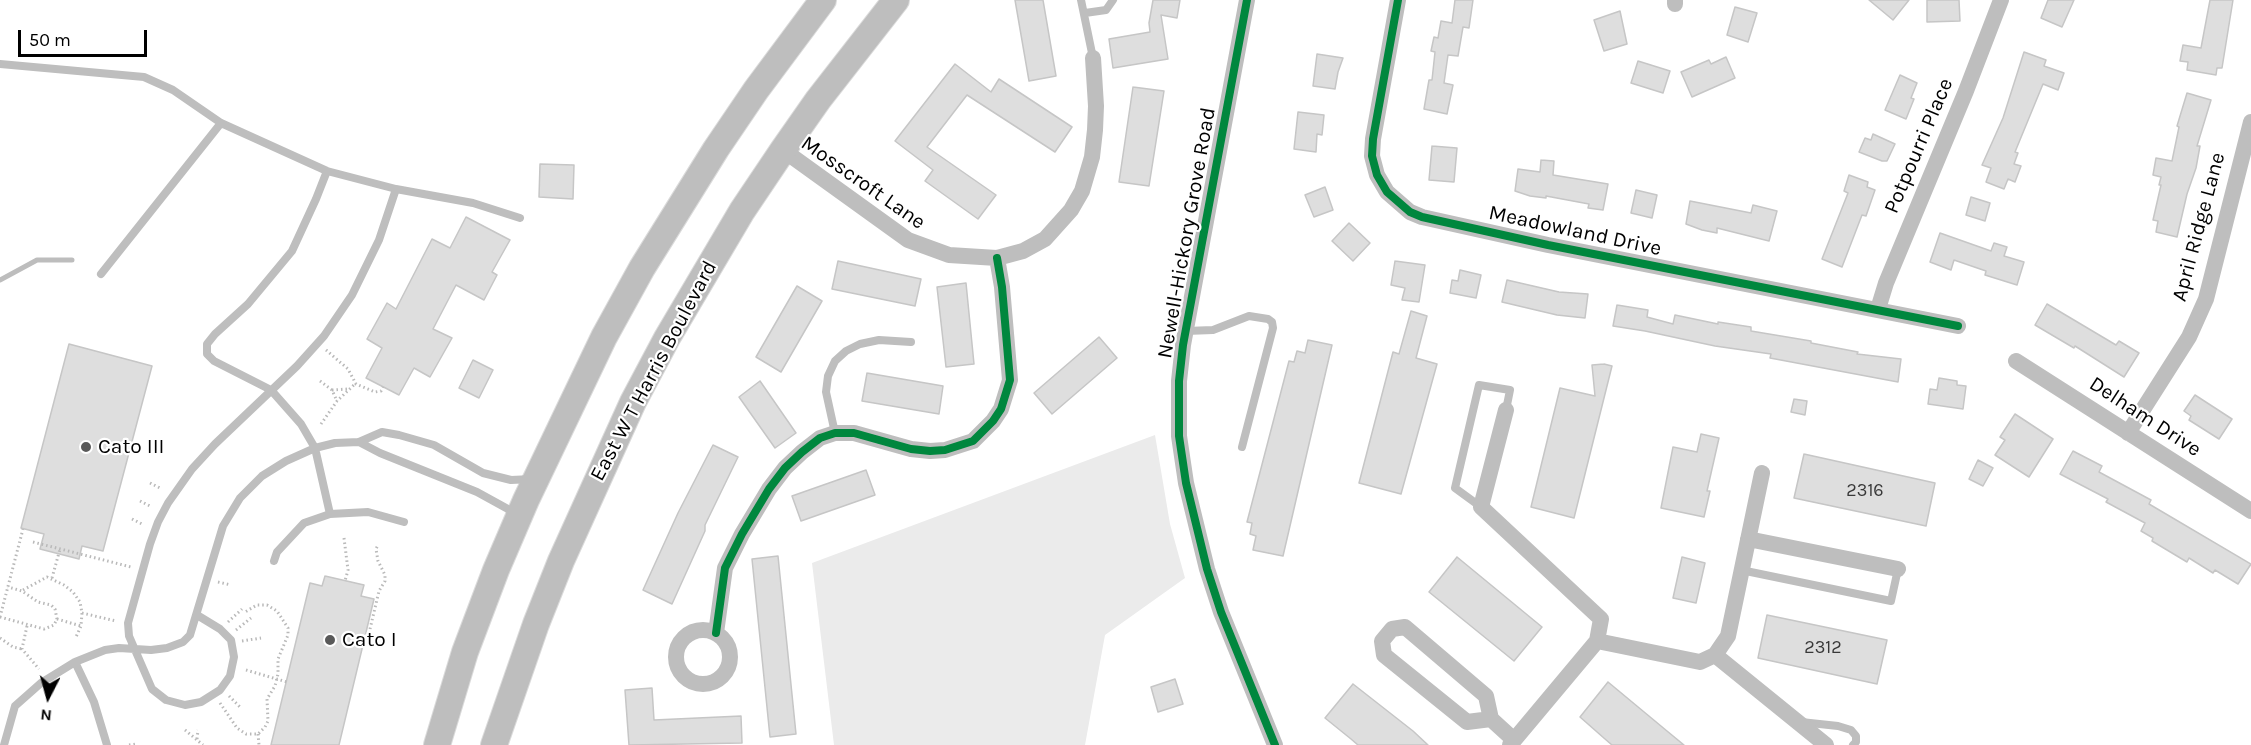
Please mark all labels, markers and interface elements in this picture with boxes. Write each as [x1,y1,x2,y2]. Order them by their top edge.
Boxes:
scale bar [21,18,150,56]
text: 50 m [29,29,71,51]
street label: Potpourri Place [1879,75,1959,217]
street label: Newell-Hickory Grove Road [1153,106,1221,360]
street label: Mosscroft Lane [796,131,930,235]
street label: April Ridge Lane [2167,150,2231,304]
street label: Meadowland Drive [1486,200,1664,262]
street label: East W T Harris Boulevard [585,257,723,485]
street label: Delham Drive [2084,371,2206,463]
place label: Cato III [98,434,164,460]
marker: Cato III [79,440,93,454]
house number: 2316 [1846,480,1884,502]
place label: Cato I [342,627,397,653]
marker: Cato I [323,633,337,647]
house number: 2312 [1804,637,1842,659]
north arrow [18,667,78,727]
text: N [39,705,53,725]

